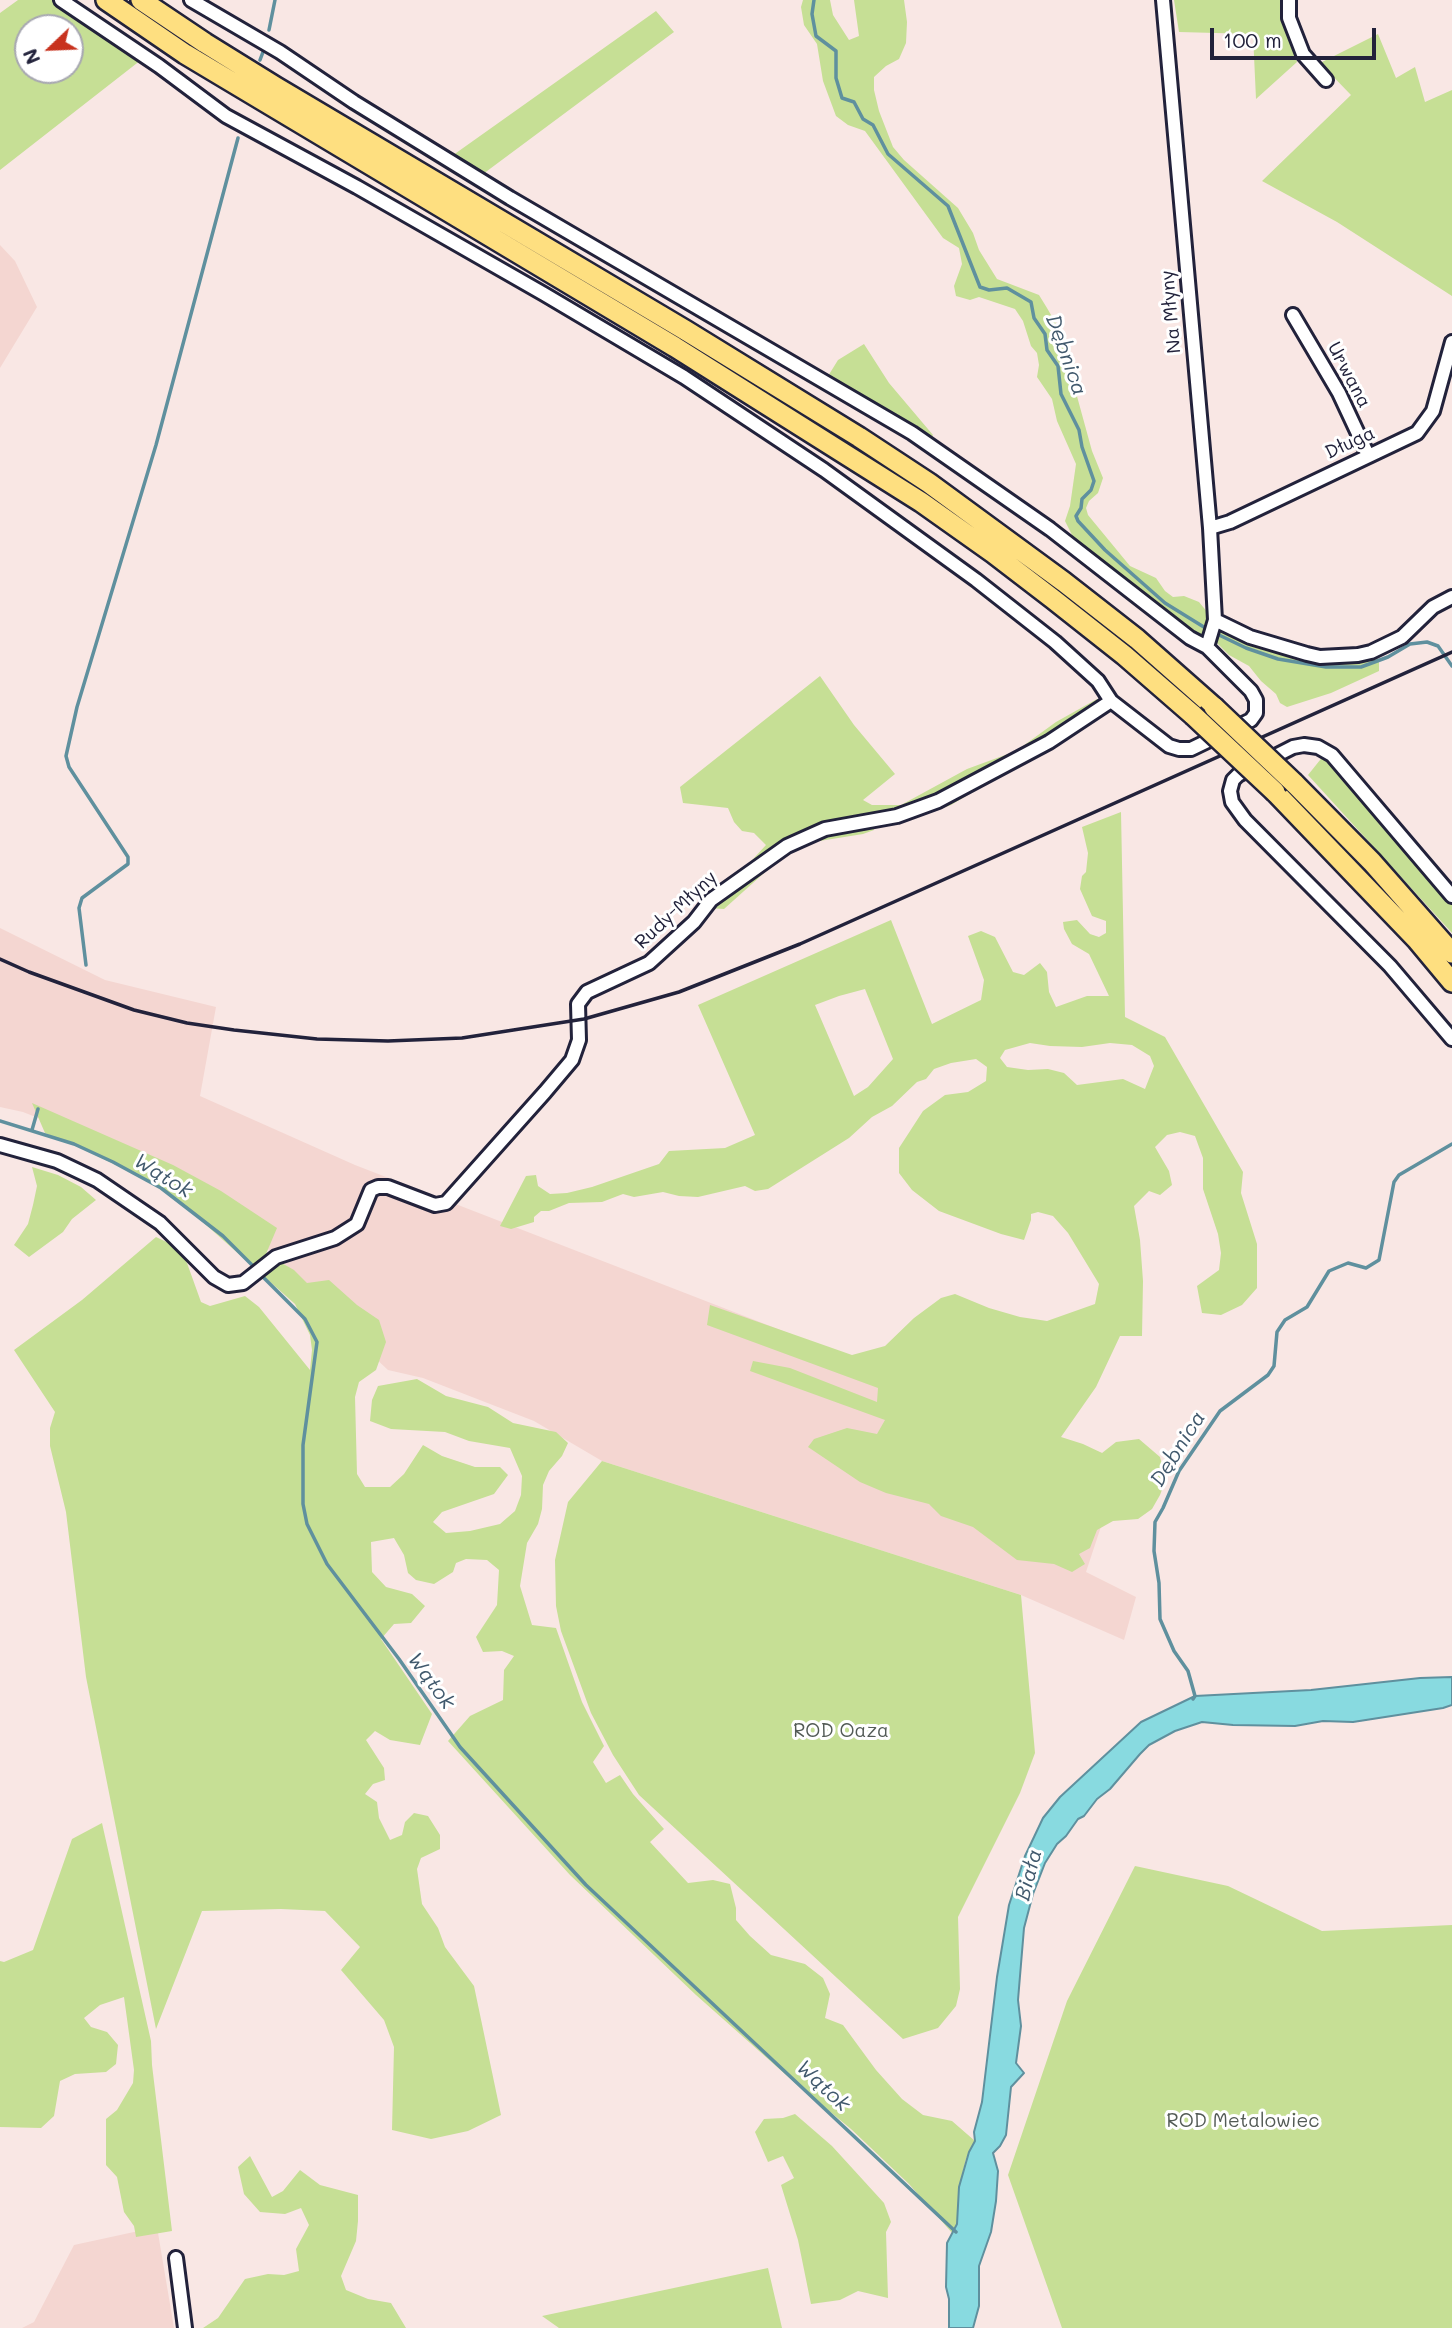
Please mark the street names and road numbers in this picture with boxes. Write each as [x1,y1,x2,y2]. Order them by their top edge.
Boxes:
street label: Na Młyny [1156,269,1186,355]
street label: Urwana [1322,338,1376,412]
street label: Długa [1322,422,1378,464]
street label: Rudy-Młyny [630,866,722,954]

